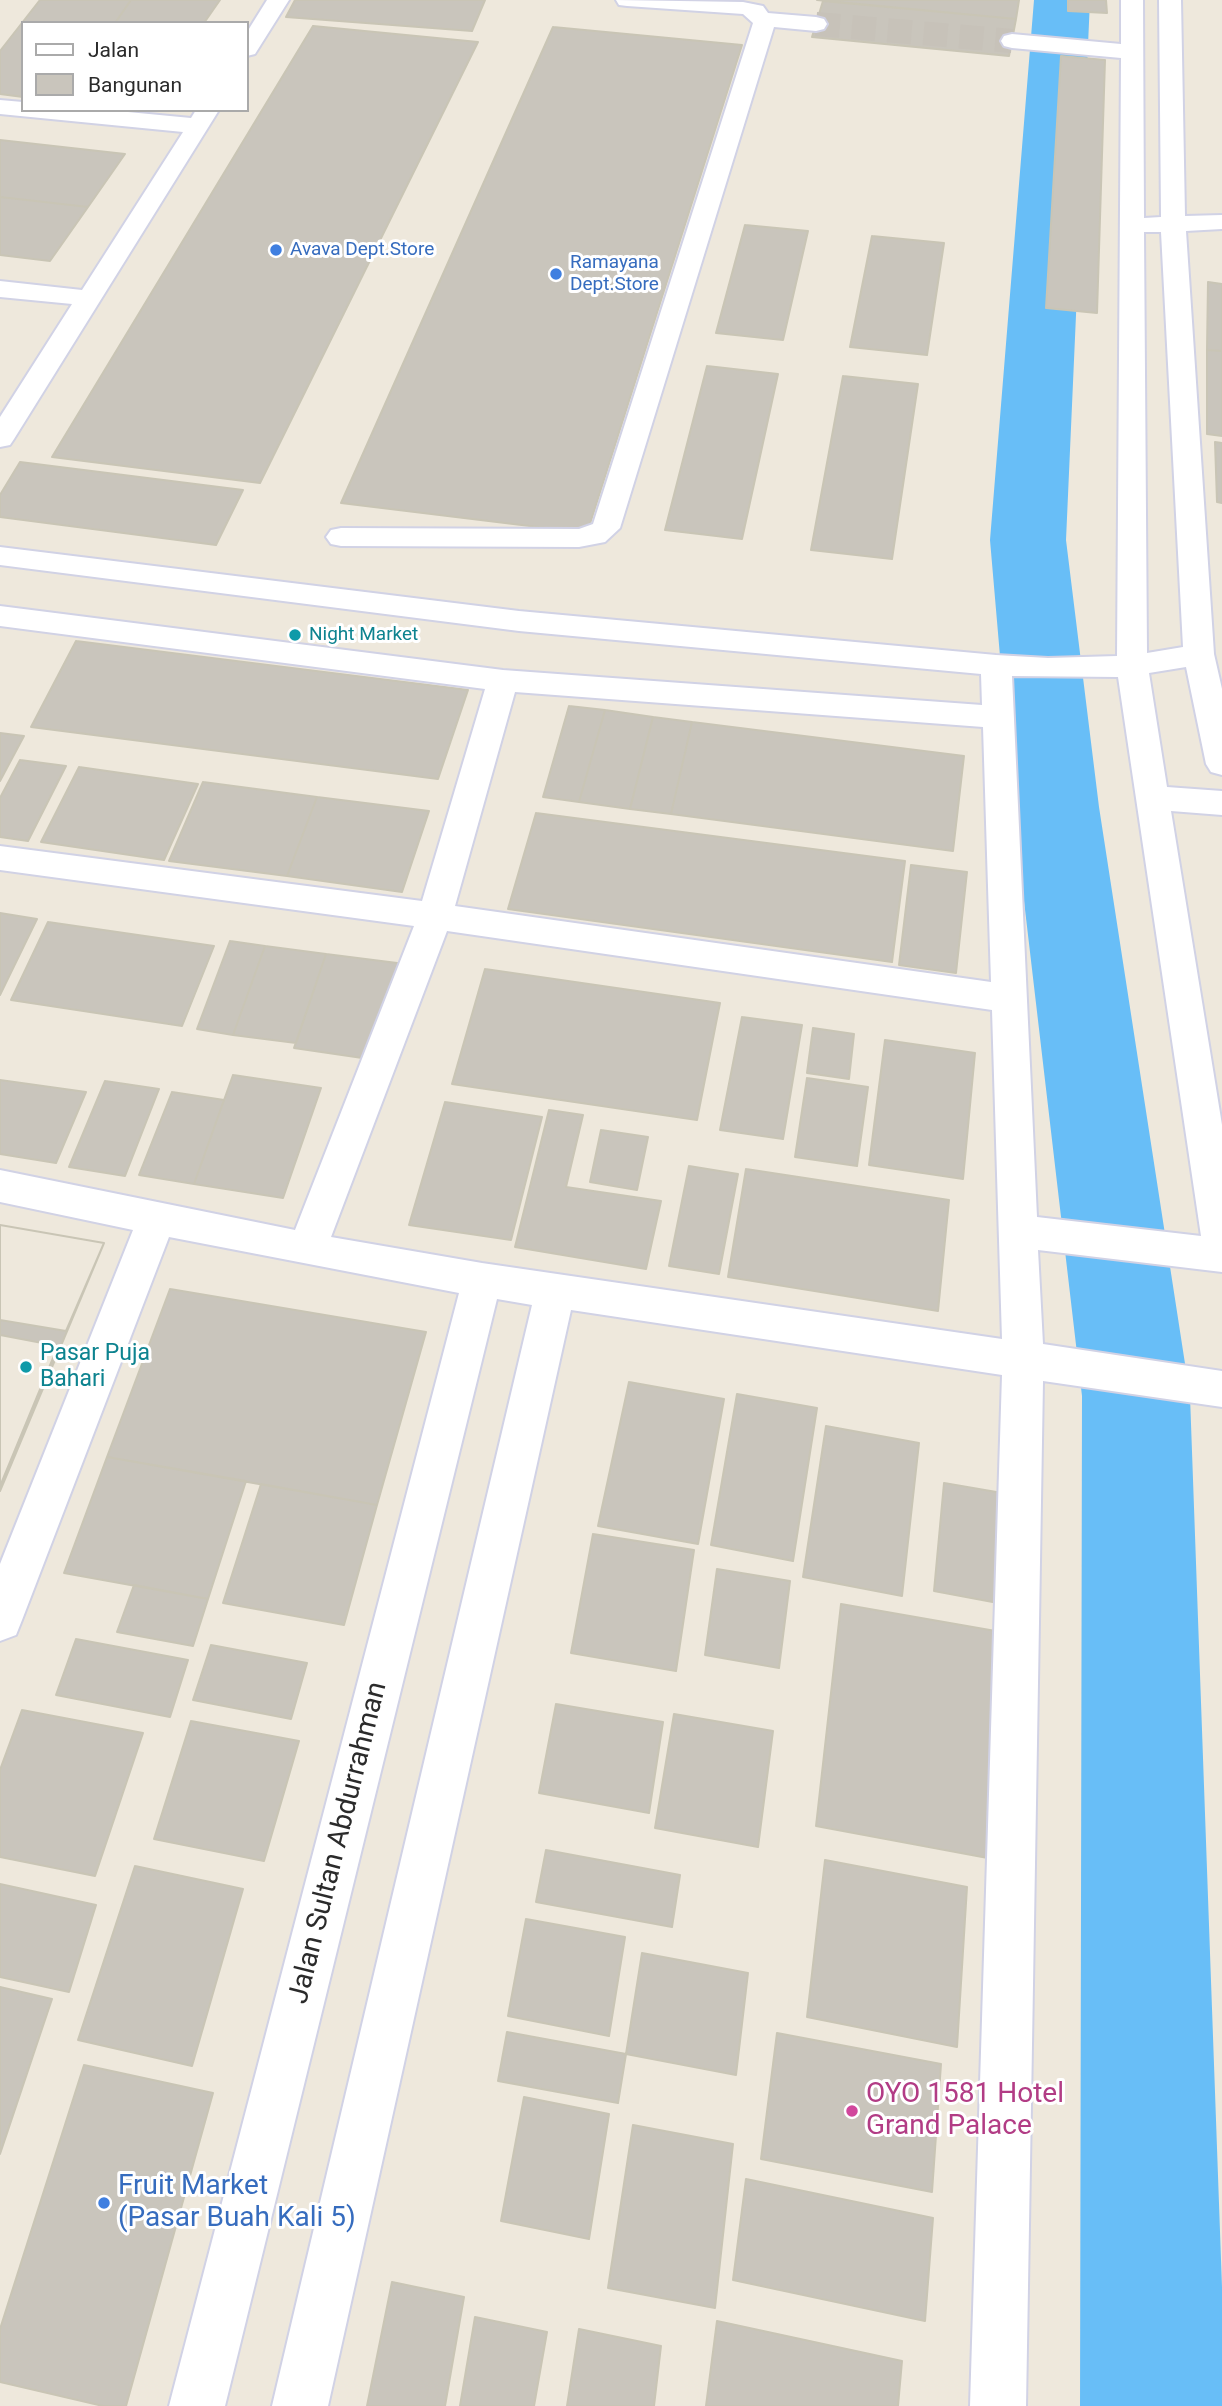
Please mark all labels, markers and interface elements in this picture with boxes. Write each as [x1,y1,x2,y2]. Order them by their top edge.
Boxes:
legend [21,21,248,112]
text: Jalan [88,38,139,62]
text: Bangunan [88,73,182,97]
place label: Avava Dept.Store [290,239,434,261]
marker: Avava Dept.Store [268,242,284,258]
place label: Ramayana Dept.Store [570,252,659,296]
marker: Ramayana Dept.Store [548,266,564,282]
place label: Night Market [309,624,418,646]
marker: Night Market [287,627,303,643]
place label: Pasar Puja Bahari [40,1340,150,1394]
marker: Pasar Puja Bahari [18,1359,34,1375]
street label: Jalan Sultan Abdurrahman [283,1679,395,2007]
place label: OYO 1581 Hotel Grand Palace [866,2078,1064,2144]
marker: OYO 1581 Hotel Grand Palace [844,2103,860,2119]
place label: Fruit Market (Pasar Buah Kali 5) [118,2170,356,2236]
marker: Fruit Market (Pasar Buah Kali 5) [96,2195,112,2211]

